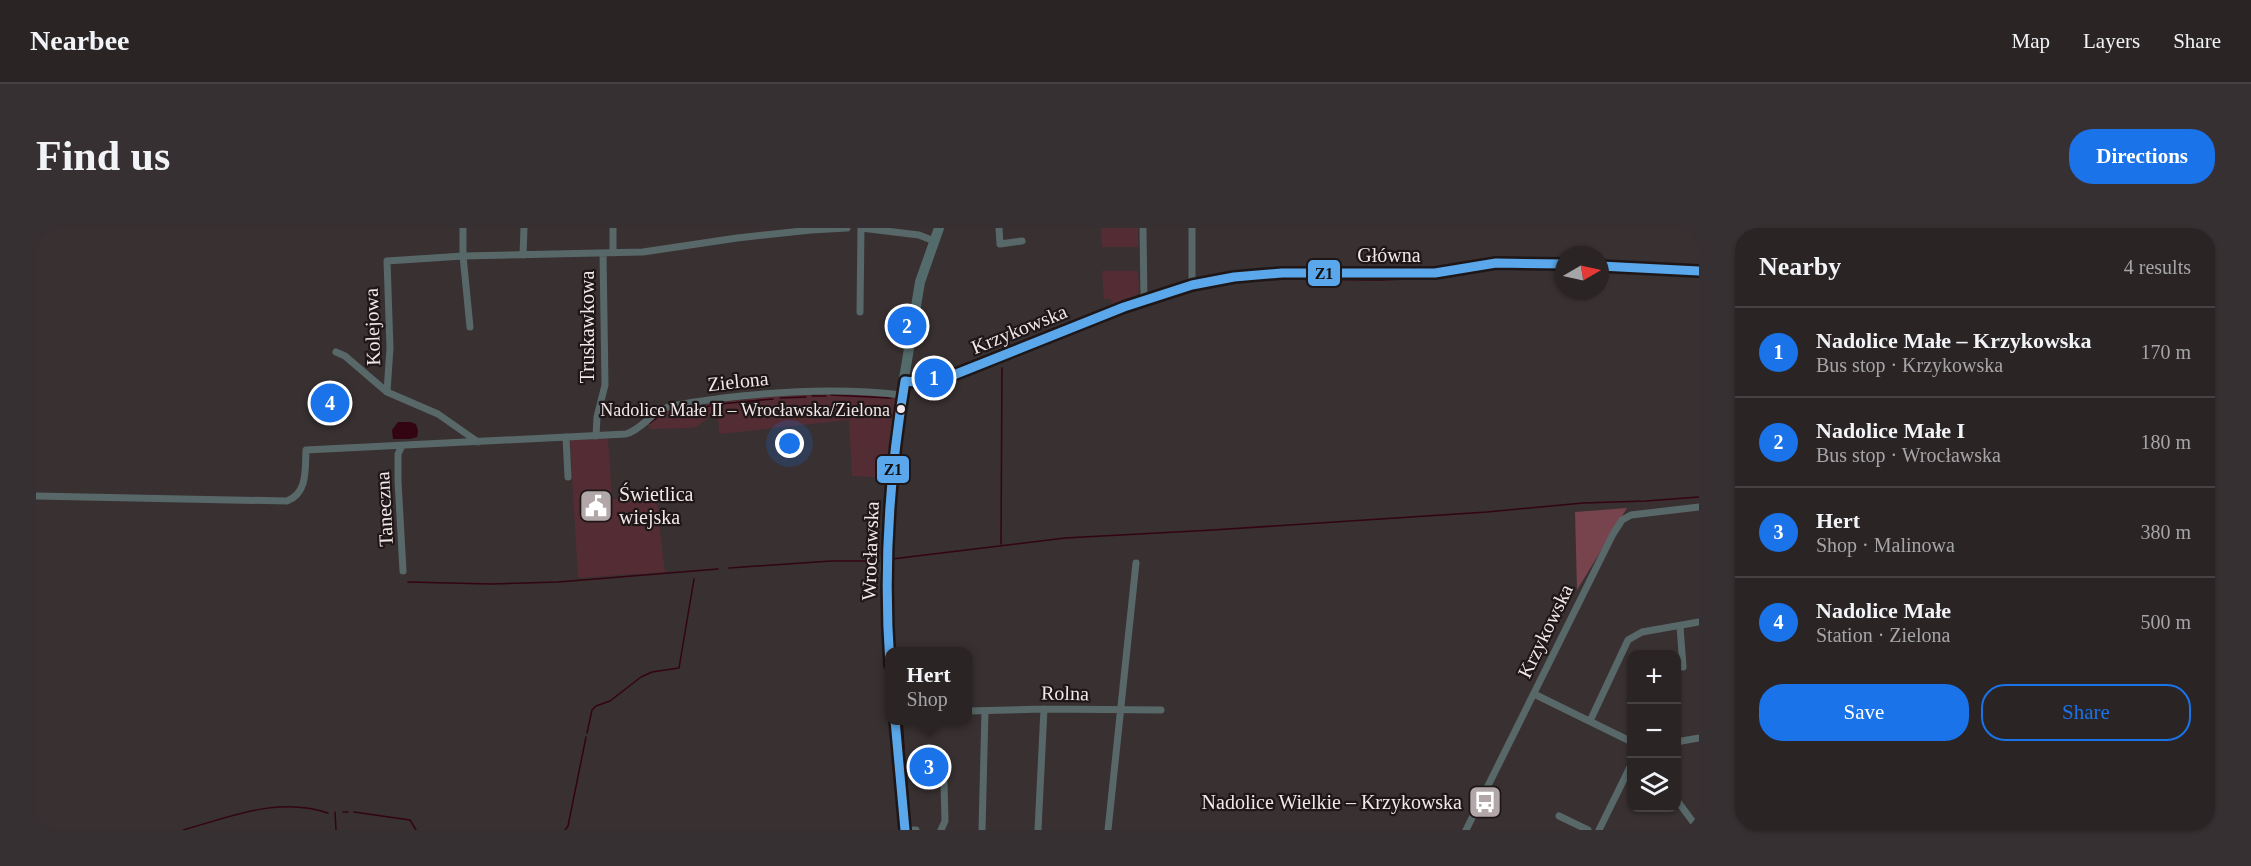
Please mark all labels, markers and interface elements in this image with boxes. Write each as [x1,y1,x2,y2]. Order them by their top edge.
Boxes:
text: Nearbee [30,25,130,56]
text: Map [2012,29,2050,53]
text: Layers [2083,29,2140,53]
text: Share [2173,29,2221,53]
button: Directions [2069,129,2215,184]
text: Find us [36,133,170,179]
street label: Główna [1357,244,1421,266]
north arrow [1555,246,1609,300]
text: Nearby [1759,252,1841,281]
text: 4 results [2124,256,2191,278]
line badge: Z1 [1307,259,1341,287]
text: Z1 [1315,265,1333,282]
street label: Truskawkowa [576,271,598,383]
street label: Kolejowa [360,288,385,366]
street label: Krzykowska [968,300,1070,359]
pin: 2 [888,304,926,348]
text: Nadolice Małe – Krzykowska [1816,328,2092,353]
text: 1 [1774,341,1784,363]
text: 170 m [2140,341,2191,363]
text: Bus stop · Krzykowska [1816,354,2003,376]
pin: 1 [914,356,954,400]
street label: Zielona [706,367,770,395]
pin: 4 [310,380,350,426]
place label: Nadolice Małe II – Wrocławska/Zielona [600,400,890,420]
marker: Nadolice Małe II – Wrocławska/Zielona [895,403,907,415]
text: Nadolice Małe I [1816,418,1965,443]
your location [775,429,804,458]
text: 2 [1774,431,1784,453]
text: 180 m [2140,431,2191,453]
text: Bus stop · Wrocławska [1816,444,2001,466]
line badge: Z1 [876,455,910,484]
text: Z1 [884,461,902,478]
street label: Taneczna [371,471,397,547]
place label: Świetlica wiejska [619,482,694,529]
public building icon: Świetlica wiejska [578,488,614,524]
street label: Wrocławska [857,501,883,601]
text: Hert [1816,508,1860,533]
text: 3 [1774,521,1784,543]
text: 380 m [2140,521,2191,543]
text: Shop · Malinowa [1816,534,1955,556]
street label: Krzykowska [1513,581,1578,682]
text: Nadolice Małe [1816,598,1951,623]
text: 4 [1774,611,1784,633]
text: 500 m [2140,611,2191,633]
text: Station · Zielona [1816,624,1950,646]
popup [885,647,972,725]
map controls [1627,650,1681,812]
button: + [1627,650,1681,704]
text: Hert [907,662,950,687]
street label: Rolna [1041,682,1089,704]
button: Save [1759,684,1969,741]
button: Share [1981,684,2191,741]
text: Shop [907,688,948,710]
button: − [1627,704,1681,758]
pin: 3 [910,744,948,790]
button: layers [1627,758,1681,812]
bus stop icon: Nadolice Wielkie – Krzykowska [1467,784,1503,820]
place label: Nadolice Wielkie – Krzykowska [1202,791,1462,814]

